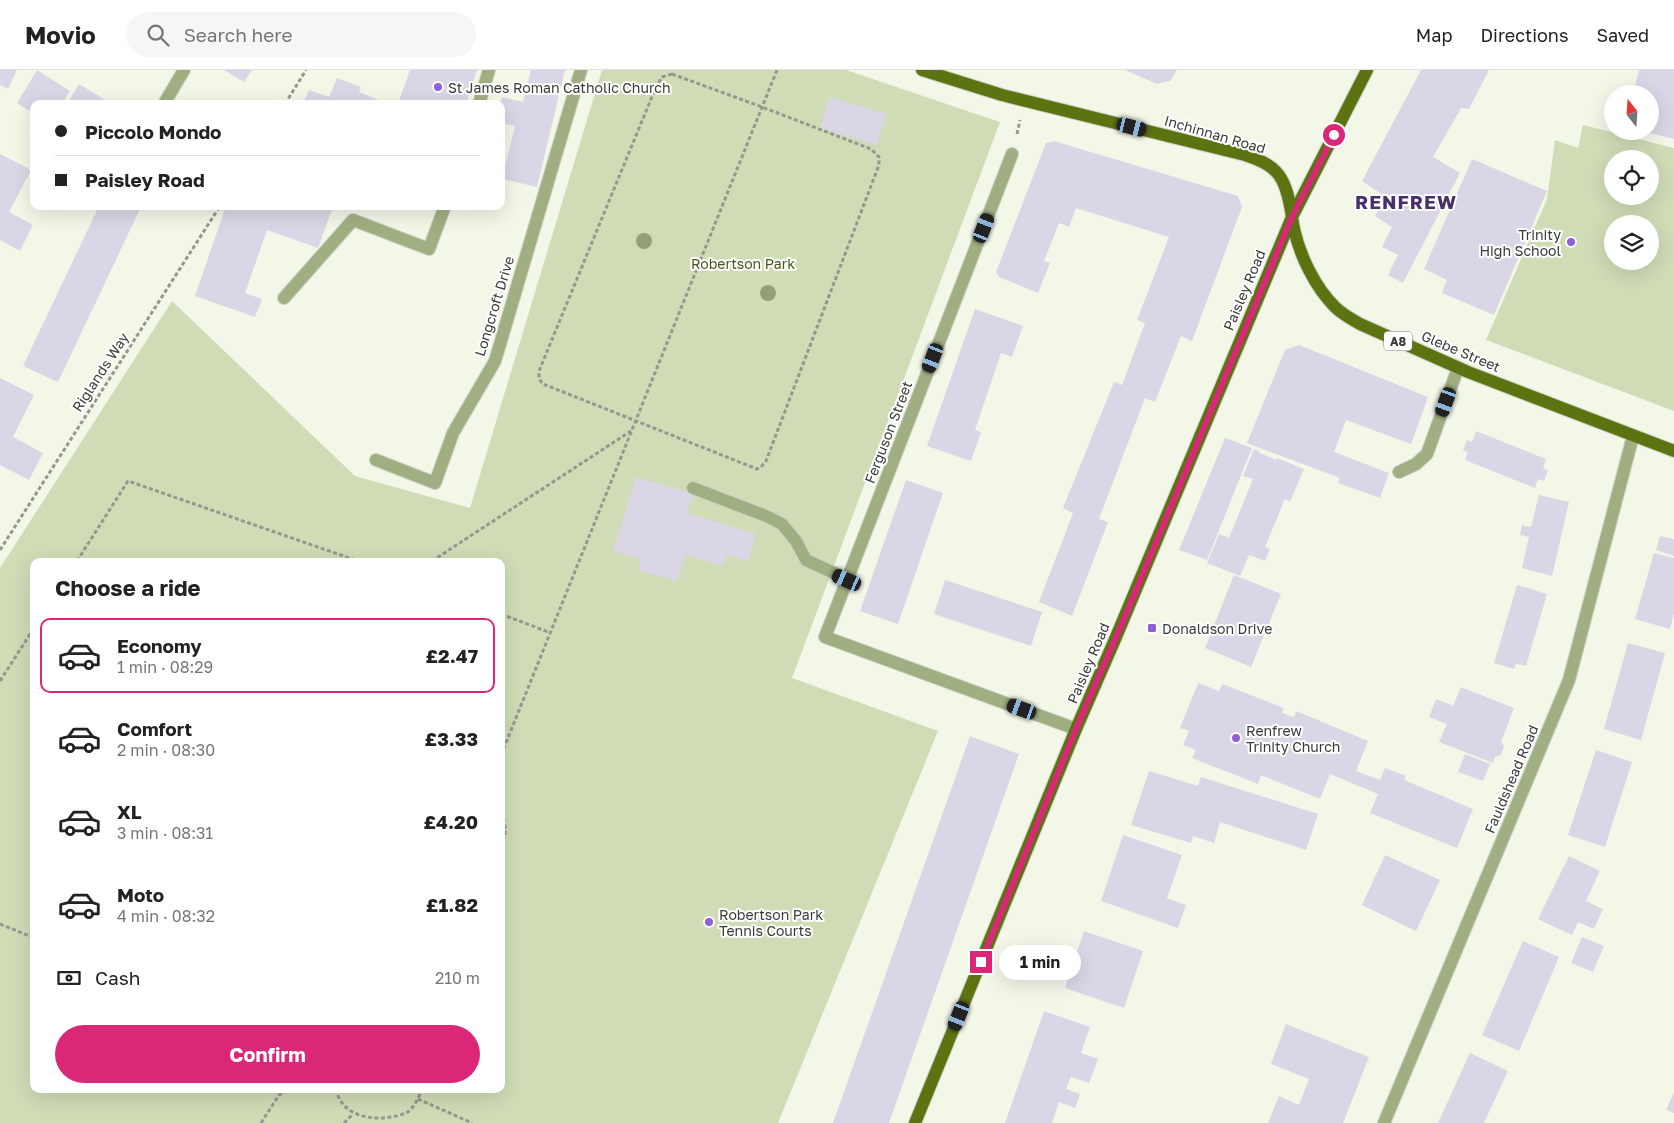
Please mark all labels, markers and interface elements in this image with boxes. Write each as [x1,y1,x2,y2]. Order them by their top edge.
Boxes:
search box [126,12,476,57]
text: Movio [25,20,96,49]
icon: search [144,21,172,49]
text: Search here [184,23,293,46]
text: Map [1416,24,1452,46]
text: Directions [1480,24,1568,46]
text: Saved [1596,24,1649,46]
place label: St James Roman Catholic Church [448,79,671,96]
marker: St James Roman Catholic Church [432,81,444,93]
north arrow [1604,85,1659,140]
map controls [1604,85,1659,270]
street label: Inchinnan Road [1162,111,1268,157]
car [1115,116,1148,138]
text: Piccolo Mondo [85,120,222,143]
route start [1323,124,1345,146]
button: locate [1604,150,1659,205]
text: Paisley Road [85,168,205,191]
district label: RENFREW [1355,190,1457,213]
car [971,211,996,245]
button: layers [1604,215,1659,270]
place label: Trinity High School [1479,226,1561,259]
marker: Trinity High School [1565,236,1577,248]
street label: Paisley Road [1219,247,1269,333]
street label: Longcroft Drive [471,254,517,358]
park label: Robertson Park [691,255,795,272]
street label: Glebe Street [1419,327,1503,375]
street label: Riglands Way [68,329,132,415]
road number: A8 [1384,332,1412,350]
car [920,341,945,375]
street label: Ferguson Street [861,378,915,486]
car [1433,385,1458,419]
car [830,567,863,593]
text: Choose a ride [55,574,201,601]
street label: Paisley Road [1063,620,1113,706]
place label: Donaldson Drive [1162,620,1272,637]
marker: Donaldson Drive [1146,622,1158,634]
icon: car [57,633,102,678]
text: Economy [117,634,202,657]
text: £2.47 [426,644,478,667]
text: 1 min · 08:29 [117,657,213,677]
car [1005,697,1038,721]
icon: car [57,716,102,761]
text: Comfort [117,717,192,740]
place label: Renfrew Trinity Church [1246,722,1340,755]
street label: Fauldshead Road [1481,722,1541,836]
text: £3.33 [425,727,478,750]
marker: Renfrew Trinity Church [1230,732,1242,744]
text: 2 min · 08:30 [117,740,215,760]
icon: car [57,799,102,844]
text: XL [117,800,142,823]
text: £4.20 [424,810,478,833]
text: 3 min · 08:31 [117,823,213,843]
icon: car [57,882,102,927]
text: Moto [117,883,164,906]
text: £1.82 [426,893,478,916]
text: 4 min · 08:32 [117,906,215,926]
place label: Robertson Park Tennis Courts [719,906,823,939]
marker: Robertson Park Tennis Courts [703,916,715,928]
callout: 1 min [998,944,1081,980]
route end [970,951,992,973]
text: 1 min [1020,952,1060,972]
icon: cash [55,964,83,992]
text: Cash [95,966,140,989]
text: 210 m [435,968,480,988]
car [946,999,971,1033]
button: Confirm [55,1025,480,1083]

